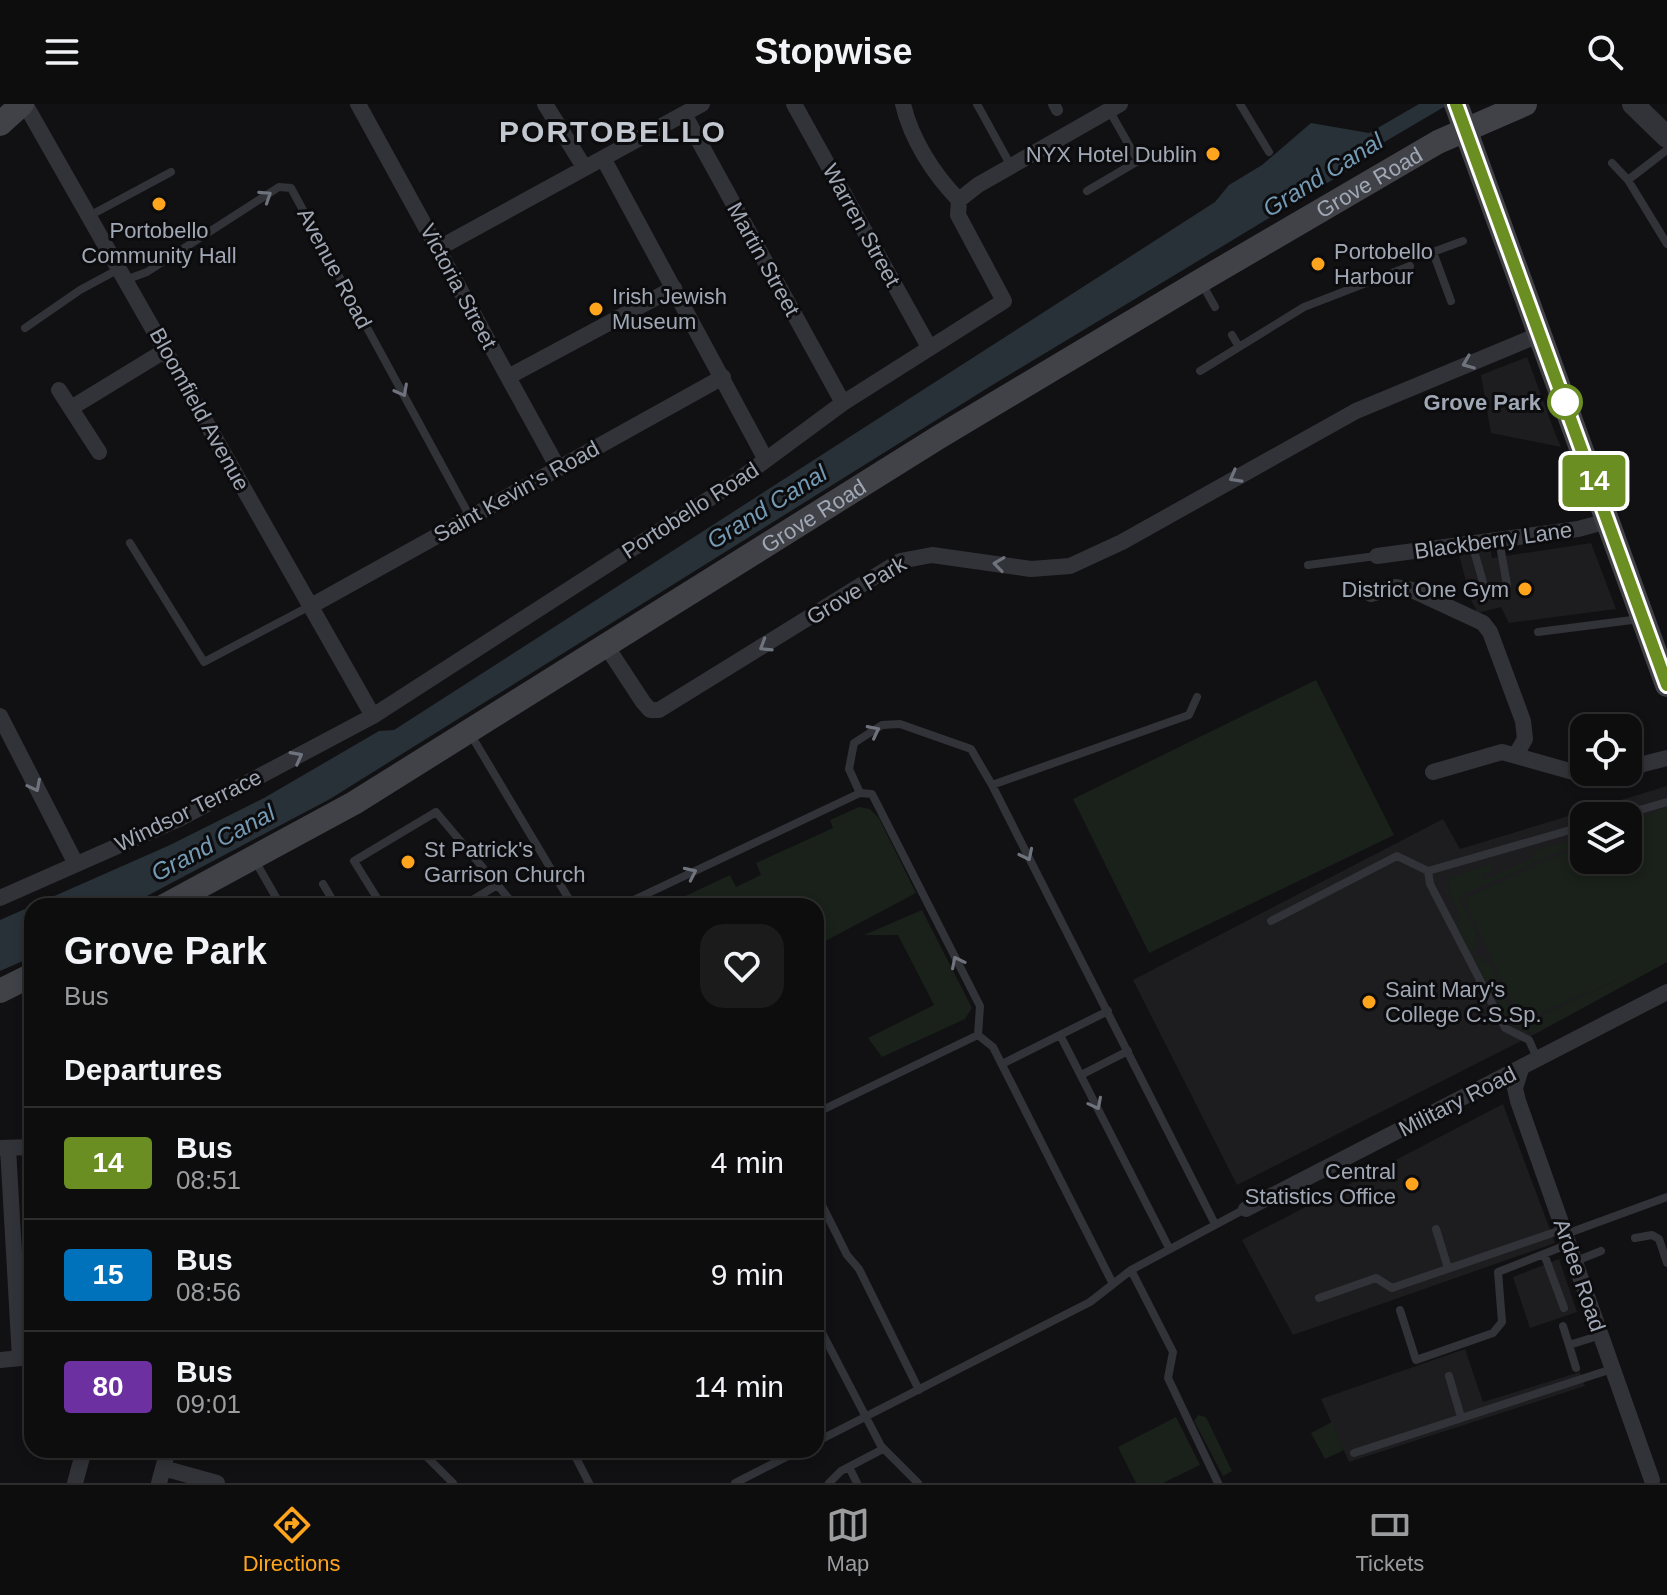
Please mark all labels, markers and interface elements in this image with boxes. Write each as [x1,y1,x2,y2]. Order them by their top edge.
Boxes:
icon: menu [40,30,84,74]
icon: search [1583,30,1627,74]
text: Stopwise [754,31,913,72]
district label: PORTOBELLO [499,115,727,148]
water label: Grand Canal [1258,127,1388,222]
place label: NYX Hotel Dublin [1026,142,1197,167]
street label: Grove Road [1312,142,1427,223]
marker: NYX Hotel Dublin [1204,145,1222,163]
street label: Warren Street [818,160,905,291]
one-way arrow [257,191,272,206]
marker: Portobello Community Hall [150,195,168,213]
street label: Martin Street [722,198,805,320]
street label: Avenue Road [292,204,377,333]
place label: Portobello Community Hall [81,218,237,268]
street label: Victoria Street [415,220,502,353]
place label: Portobello Harbour [1334,239,1433,289]
marker: Portobello Harbour [1309,255,1327,273]
place label: Irish Jewish Museum [612,284,727,334]
marker: Irish Jewish Museum [587,300,605,318]
street label: Bloomfield Avenue [145,324,255,495]
one-way arrow [1462,353,1476,370]
one-way arrow [392,383,407,398]
marker: Grove Park [1548,385,1582,419]
place label: Grove Park [1424,390,1542,415]
street label: Saint Kevin's Road [429,436,603,547]
line badge: 14 [1558,455,1630,507]
street label: Portobello Road [617,457,763,564]
water label: Grand Canal [702,459,832,554]
text: 14 [1578,465,1610,496]
one-way arrow [1230,467,1244,483]
street label: Grove Road [757,474,871,558]
street label: Blackberry Lane [1413,517,1574,564]
street label: Grove Park [802,551,911,630]
one-way arrow [992,556,1005,573]
place label: District One Gym [1342,577,1509,602]
marker: District One Gym [1516,580,1534,598]
one-way arrow [759,636,773,651]
map controls [1570,714,1642,874]
button: locate [1570,714,1642,786]
one-way arrow [866,725,881,741]
one-way arrow [289,751,303,766]
street label: Windsor Terrace [111,764,265,857]
one-way arrow [25,777,40,792]
water label: Grand Canal [146,798,280,886]
button: layers [1570,802,1642,874]
place label: St Patrick's Garrison Church [424,837,585,887]
one-way arrow [1017,846,1033,861]
marker: St Patrick's Garrison Church [399,853,417,871]
one-way arrow [683,867,698,883]
button: heart [700,924,784,1008]
text: Grove Park [64,930,267,972]
one-way arrow [952,956,967,971]
place label: Saint Mary's College C.S.Sp. [1385,977,1542,1027]
text: Bus [64,981,109,1011]
marker: Saint Mary's College C.S.Sp. [1360,993,1378,1011]
text: Departures [64,1053,222,1086]
street label: Military Road [1394,1061,1520,1142]
one-way arrow [1086,1096,1102,1111]
text: Bus [176,1131,233,1164]
text: 4 min [711,1146,784,1179]
text: 14 [92,1147,124,1178]
place label: Central Statistics Office [1245,1159,1396,1209]
text: 08:51 [176,1165,241,1195]
marker: Central Statistics Office [1403,1175,1421,1193]
street label: Ardee Road [1549,1216,1610,1335]
text: Bus [176,1243,233,1276]
text: 9 min [711,1258,784,1291]
text: 15 [92,1259,124,1290]
text: 08:56 [176,1277,241,1307]
text: Bus [176,1355,233,1388]
text: 14 min [694,1370,784,1403]
text: 80 [92,1371,124,1402]
text: 09:01 [176,1389,241,1419]
tab: Directions [243,1503,341,1577]
tab: Map [826,1503,870,1577]
tab: Tickets [1355,1503,1424,1577]

